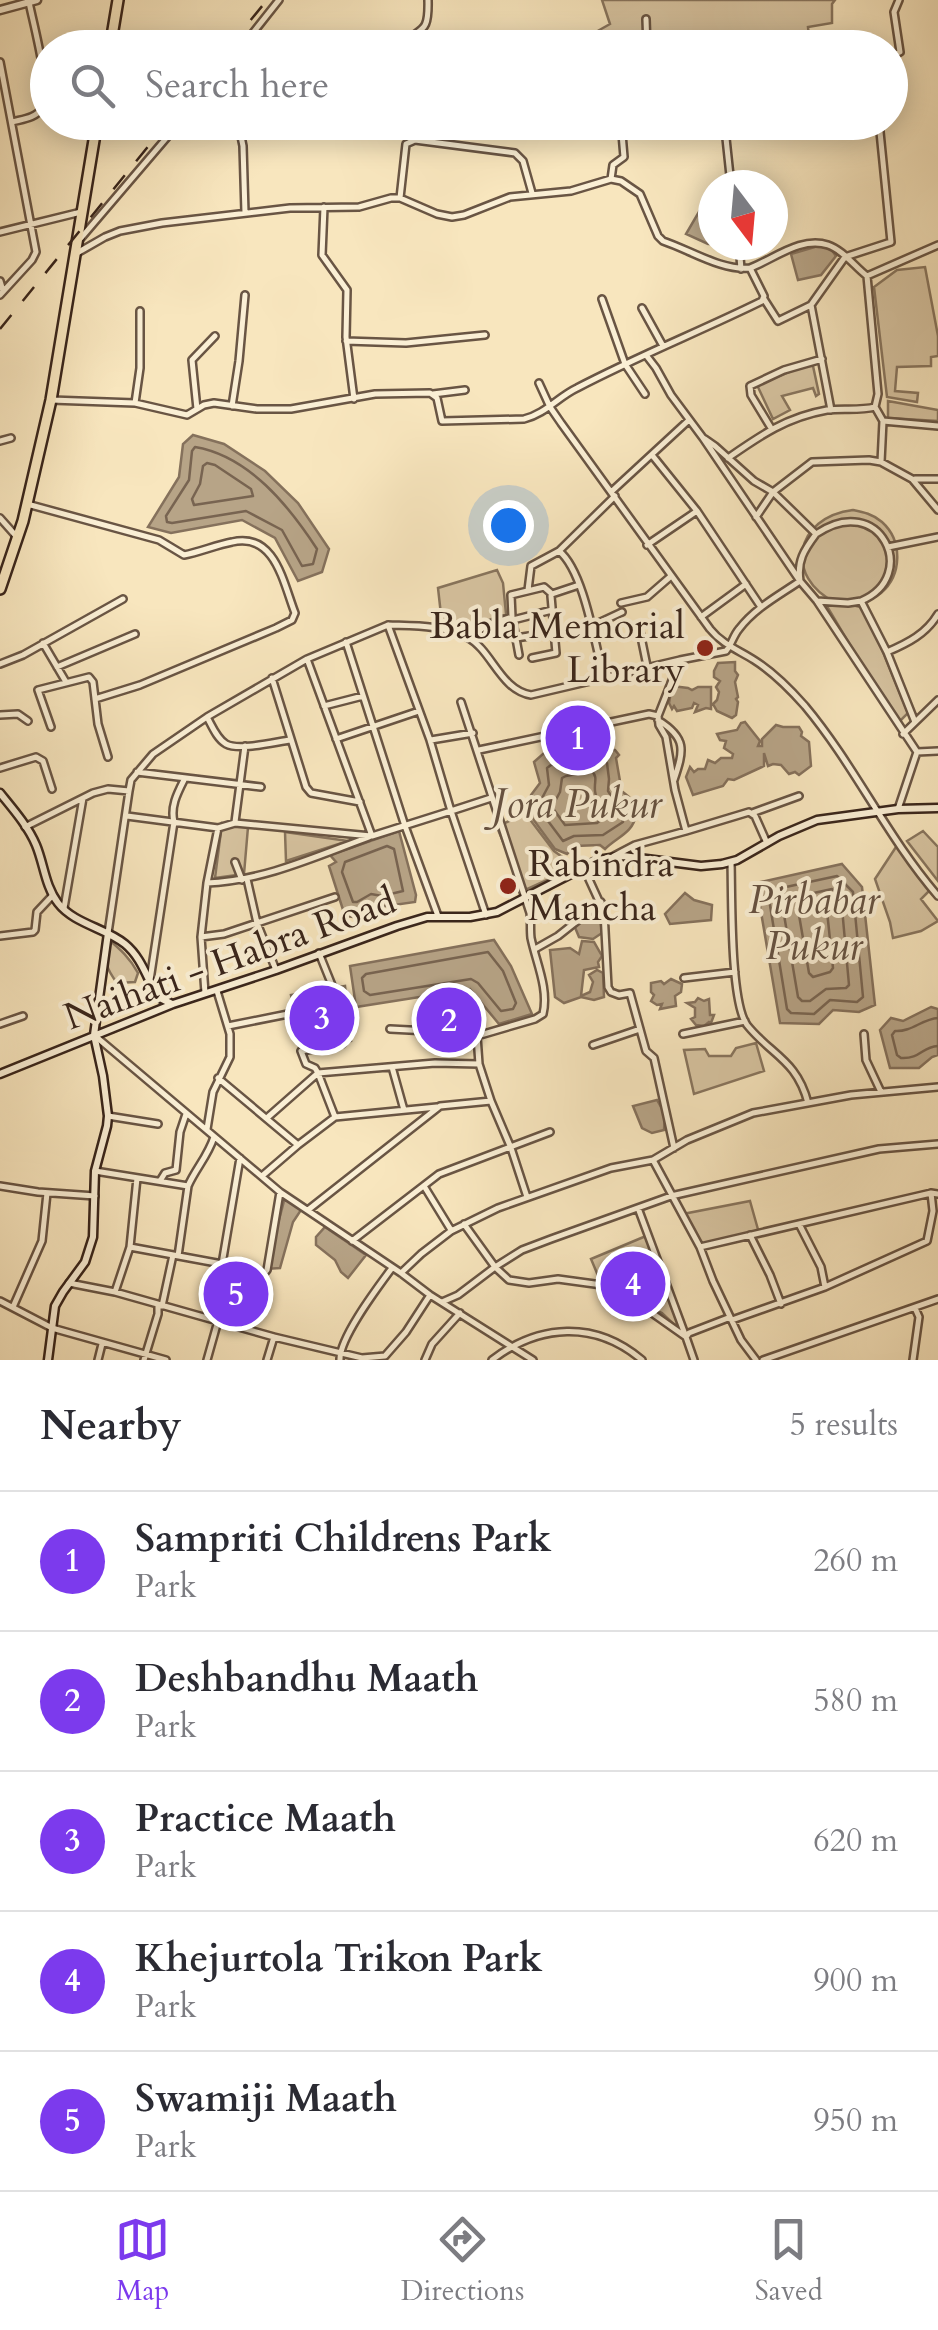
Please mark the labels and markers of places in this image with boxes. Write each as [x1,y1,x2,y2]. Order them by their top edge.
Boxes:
place label: Babla Memorial Library [430,600,685,696]
marker: Babla Memorial Library [694,637,716,659]
pin: 1 [546,700,610,776]
place label: Rabindra Mancha [528,838,674,934]
marker: Rabindra Mancha [497,875,519,897]
pin: 3 [290,980,354,1056]
pin: 2 [416,982,482,1058]
pin: 4 [600,1246,666,1322]
pin: 5 [204,1256,268,1332]

